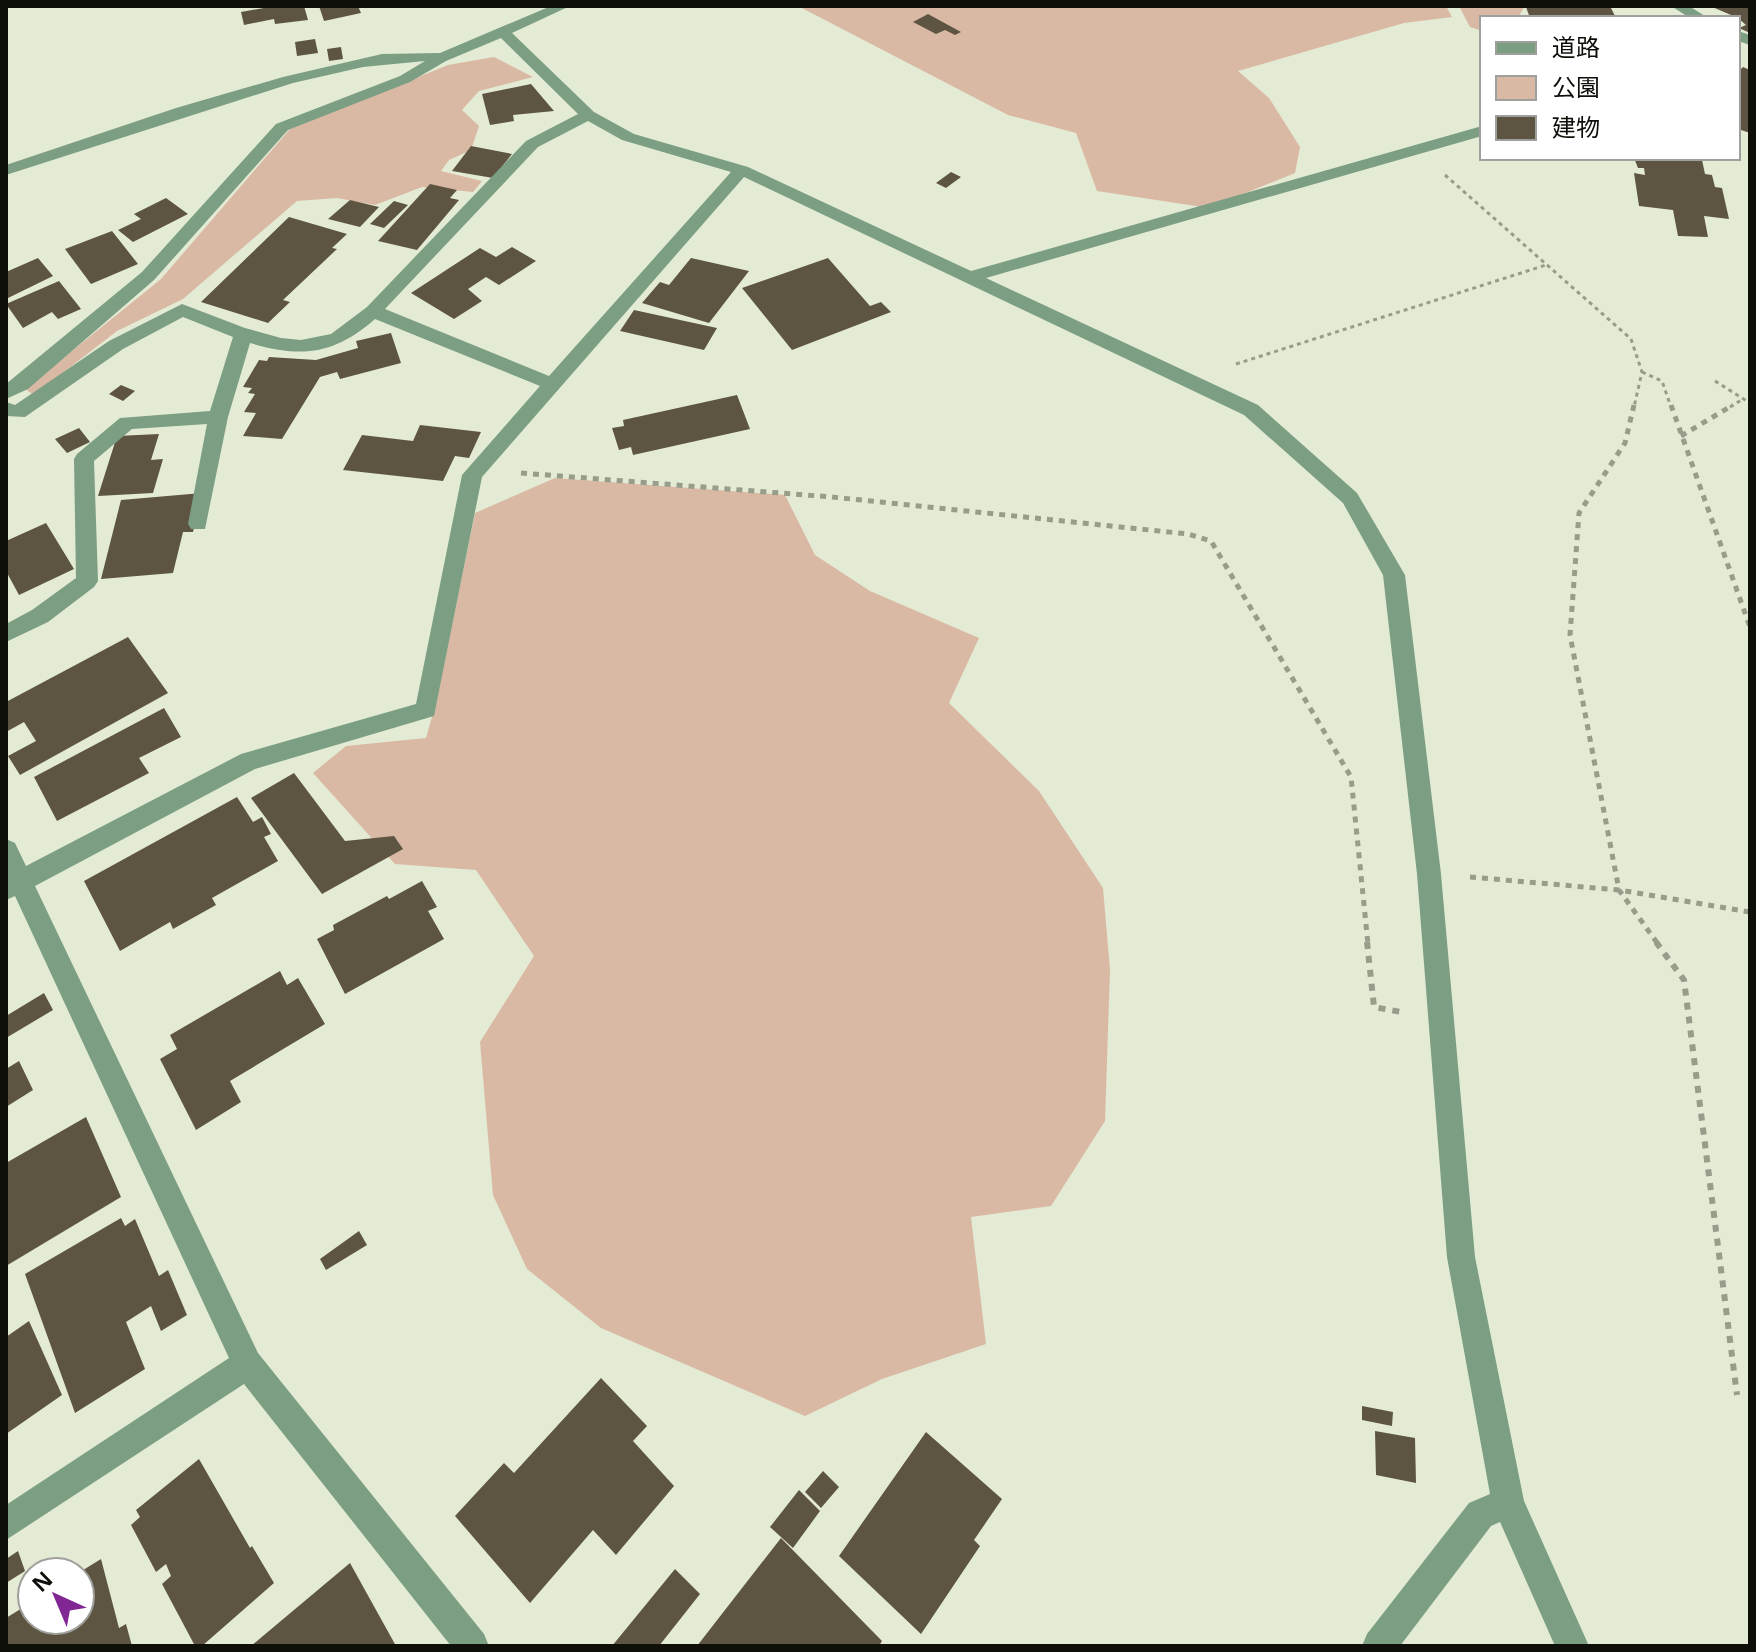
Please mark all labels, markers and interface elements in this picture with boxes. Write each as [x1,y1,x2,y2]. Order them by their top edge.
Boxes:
legend [1480,16,1740,160]
text: 道路 [1552,30,1600,63]
text: 公園 [1552,70,1600,103]
text: 建物 [1552,110,1600,143]
north arrow [16,1556,96,1636]
text: N [25,1564,58,1598]

